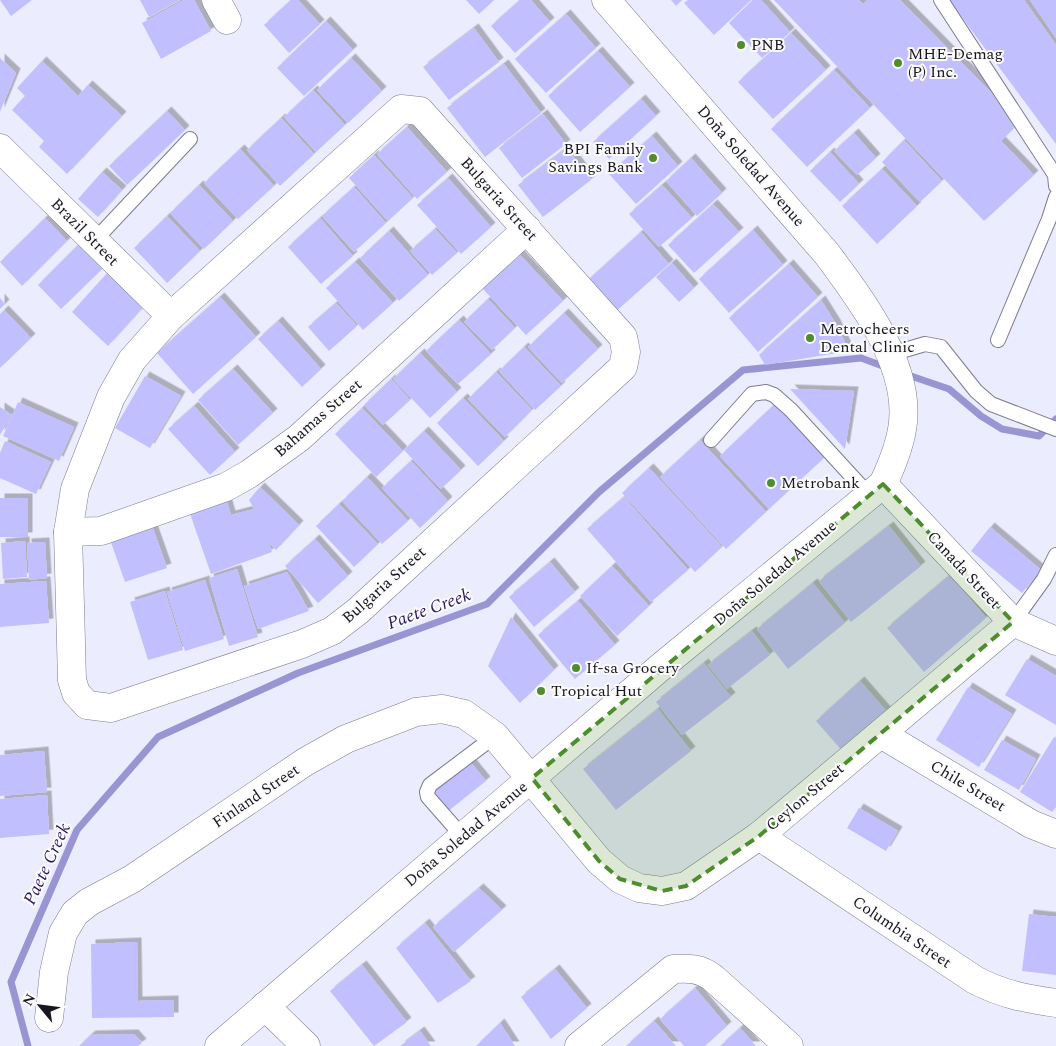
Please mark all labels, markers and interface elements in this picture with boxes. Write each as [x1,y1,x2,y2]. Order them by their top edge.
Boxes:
place label: PNB [751,33,784,57]
marker: PNB [735,39,747,51]
place label: MHE-Demag (P) Inc. [908,42,1003,84]
marker: MHE-Demag (P) Inc. [892,57,904,69]
street label: Doña Soledad Avenue [691,100,811,232]
place label: BPI Family Savings Bank [548,137,644,179]
street label: Bulgaria Street [455,152,544,247]
marker: BPI Family Savings Bank [647,152,659,164]
street label: Brazil Street [45,192,125,272]
place label: Metrocheers Dental Clinic [820,317,915,359]
marker: Metrocheers Dental Clinic [804,332,816,344]
street label: Bahamas Street [269,373,368,463]
place label: Metrobank [781,471,860,495]
marker: Metrobank [765,477,777,489]
street label: Doña Soledad Avenue [708,514,842,632]
street label: Canada Street [921,526,1007,615]
street label: Bulgaria Street [337,540,432,629]
water label: Paete Creek [383,581,475,637]
place label: If-sa Grocery [586,656,680,680]
marker: If-sa Grocery [570,662,582,674]
place label: Tropical Hut [551,679,642,703]
marker: Tropical Hut [535,685,547,697]
street label: Chile Street [926,754,1011,818]
street label: Ceylon Street [761,757,850,837]
street label: Finland Street [208,758,305,834]
street label: Doña Soledad Avenue [399,775,533,893]
water label: Paete Creek [16,818,78,909]
street label: Columbia Street [847,890,957,974]
north arrow [15,981,65,1031]
text: N [17,990,41,1010]

